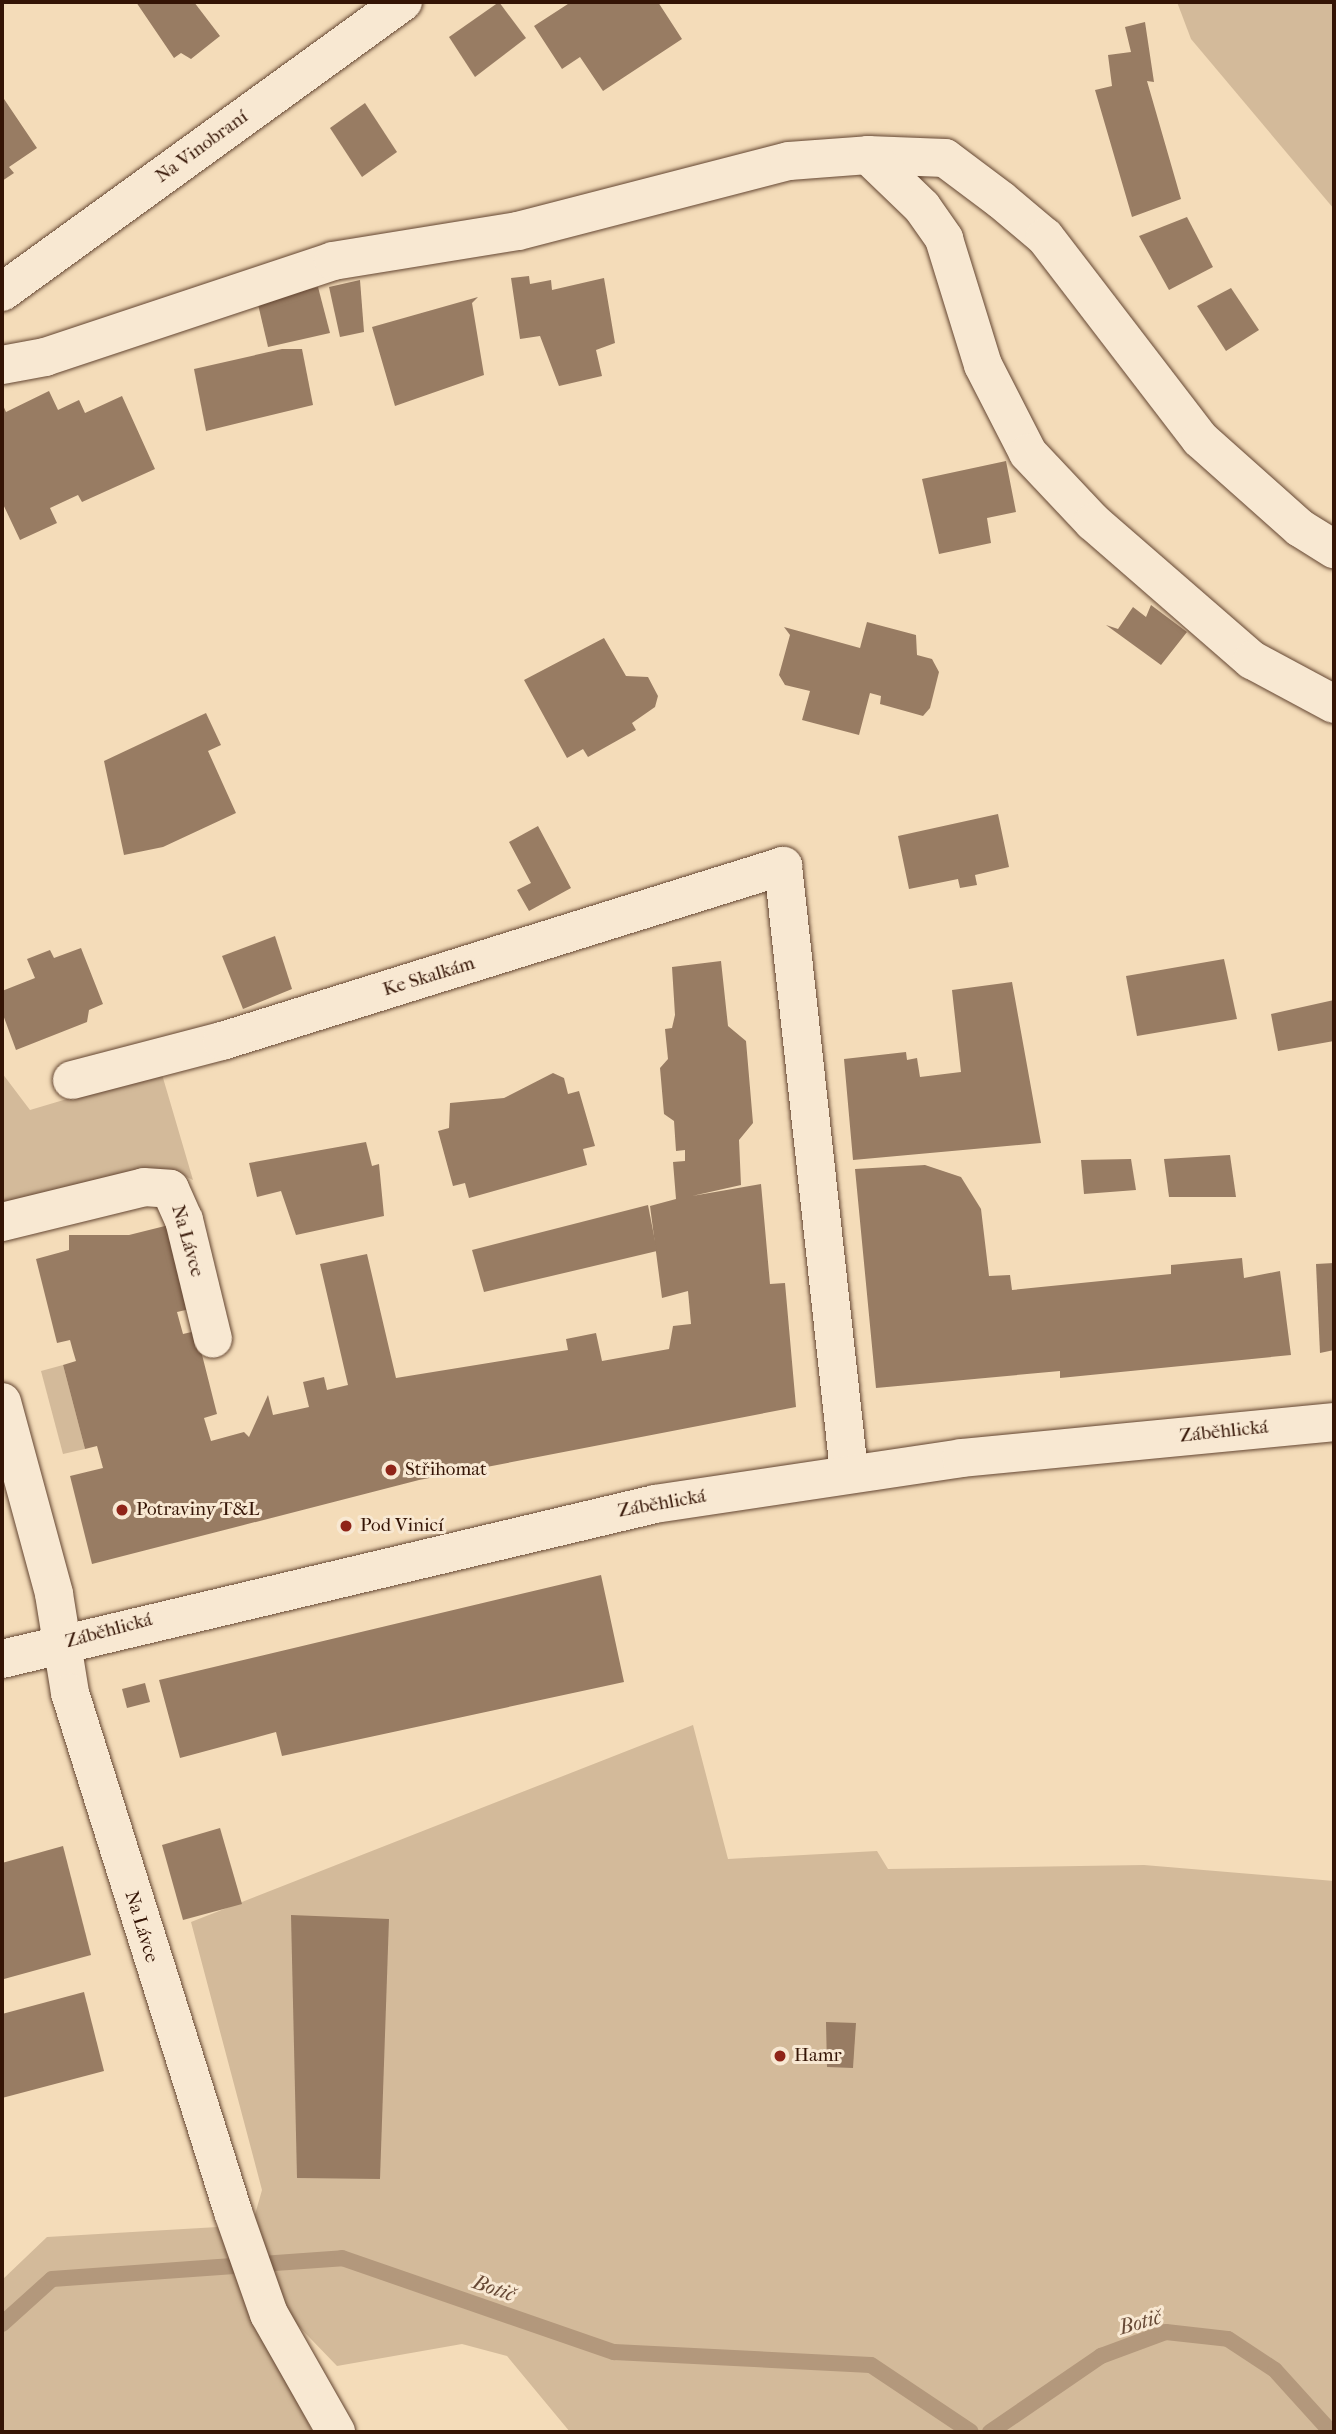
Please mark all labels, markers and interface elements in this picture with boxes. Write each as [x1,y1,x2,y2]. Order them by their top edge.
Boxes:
street label: Na Vinobraní [151,106,253,188]
street label: Ke Skalkám [380,952,478,1002]
street label: Na Lávce [166,1202,208,1280]
street label: Záběhlická [1178,1416,1270,1448]
place label: Střihomat [405,1459,487,1481]
marker: Střihomat [383,1462,399,1478]
street label: Záběhlická [616,1485,708,1523]
place label: Potraviny T&L [136,1499,260,1521]
marker: Potraviny T&L [114,1502,130,1518]
place label: Pod Vinicí [360,1515,444,1537]
marker: Pod Vinicí [338,1518,354,1534]
street label: Záběhlická [63,1608,155,1654]
street label: Na Lávce [119,1888,163,1966]
place label: Hamr [794,2045,842,2067]
marker: Hamr [772,2048,788,2064]
water label: Botič [470,2269,518,2307]
water label: Botič [1116,2304,1164,2340]

